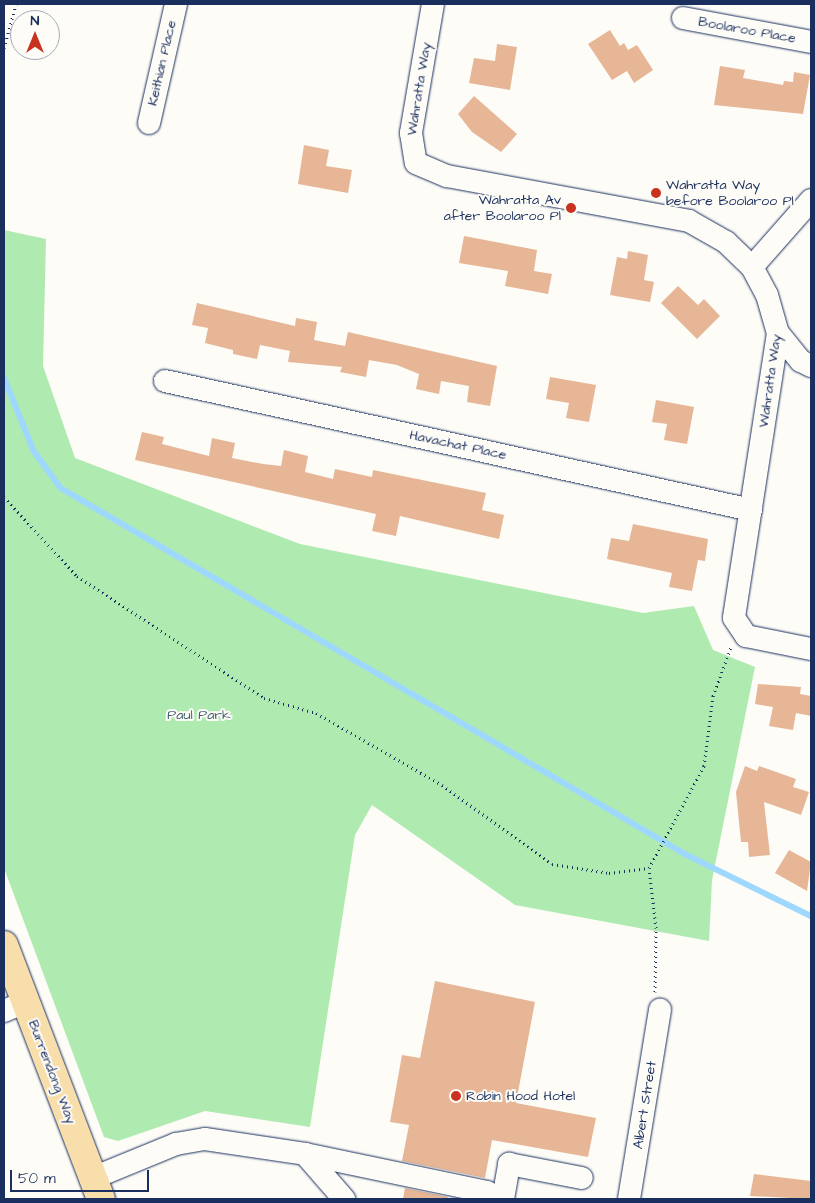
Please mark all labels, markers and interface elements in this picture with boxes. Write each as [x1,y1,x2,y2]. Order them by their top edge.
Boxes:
north arrow [10,10,60,60]
text: N [31,11,39,31]
street label: Boolaroo Place [697,13,797,47]
street label: Keithian Place [144,19,180,107]
street label: Wahratta Way [403,41,435,137]
place label: Wahratta Way before Boolaroo Pl [666,177,794,210]
marker: Wahratta Way before Boolaroo Pl [650,187,662,199]
place label: Wahratta Av after Boolaroo Pl [444,192,561,224]
marker: Wahratta Av after Boolaroo Pl [565,202,577,214]
street label: Wahratta Way [755,333,785,429]
street label: Havachat Place [408,427,508,463]
park label: Paul Park [167,707,231,723]
street label: Burrendong Way [24,1018,80,1126]
street label: Albert Street [630,1060,660,1150]
place label: Robin Hood Hotel [466,1088,575,1104]
marker: Robin Hood Hotel [450,1090,462,1102]
scale bar [12,1160,151,1192]
text: 50 m [18,1168,56,1189]

